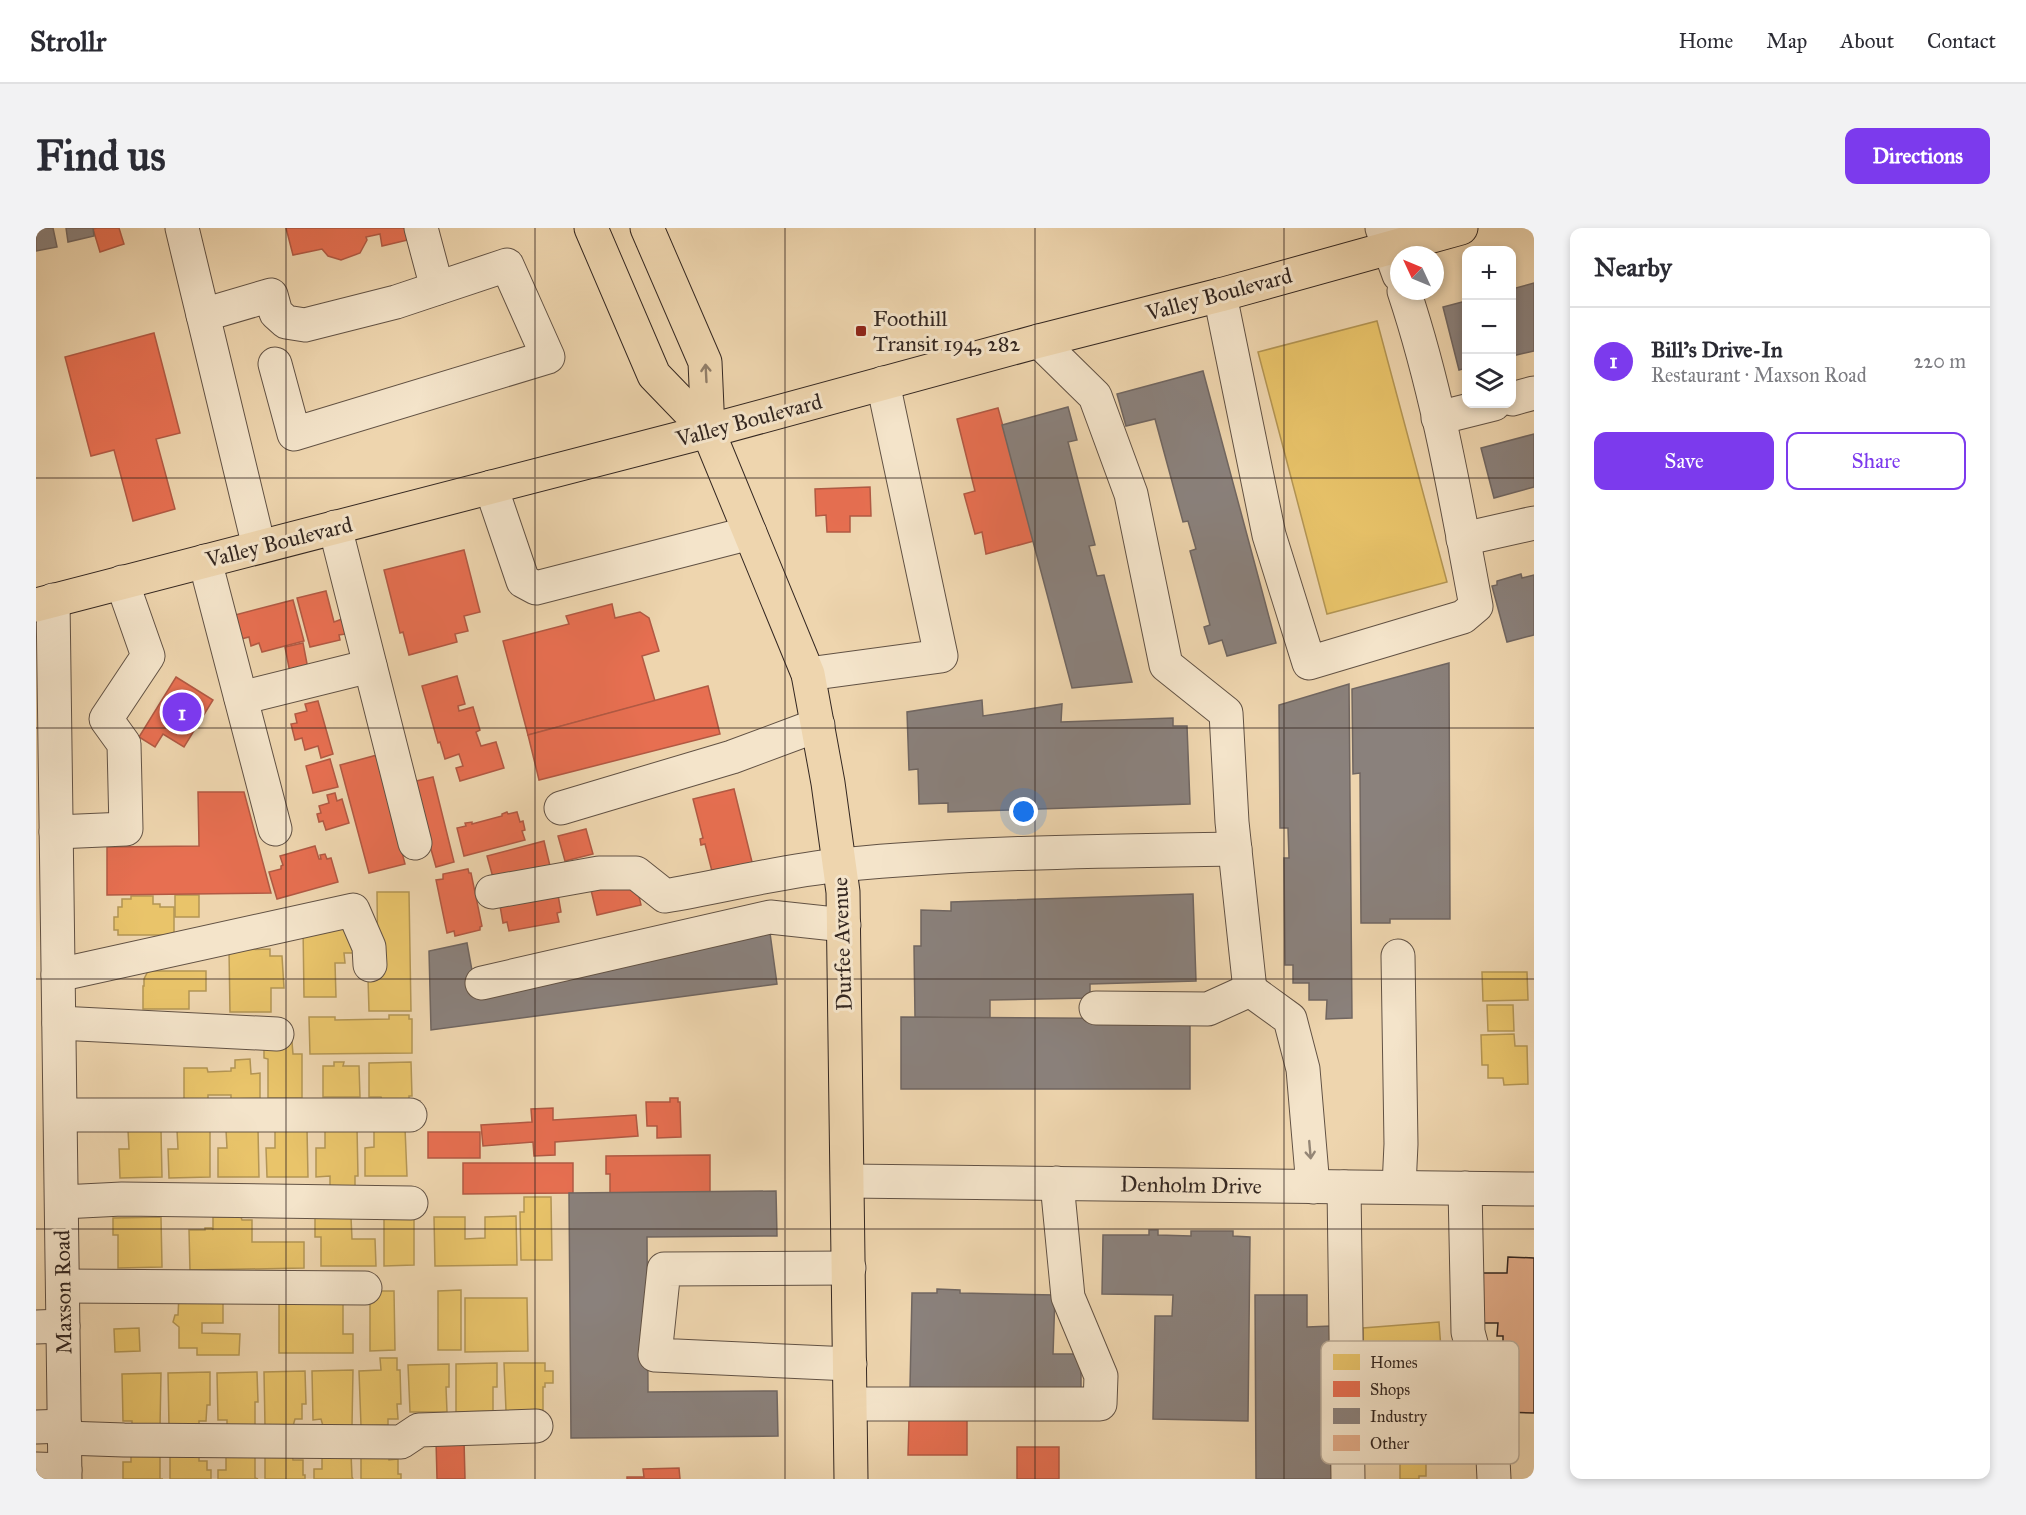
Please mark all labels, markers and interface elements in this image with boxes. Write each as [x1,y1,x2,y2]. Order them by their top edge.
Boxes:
text: Strollr [30,24,106,59]
text: Home [1678,28,1733,54]
text: Map [1766,28,1807,54]
text: About [1840,28,1894,54]
text: Contact [1927,28,1996,54]
button: Directions [1845,128,1990,184]
text: Find us [36,130,166,182]
north arrow [1390,246,1444,300]
map controls [1462,246,1516,408]
button: + [1462,246,1516,300]
text: Nearby [1594,251,1672,283]
street label: Valley Boulevard [1142,262,1295,327]
button: − [1462,300,1516,354]
place label: Foothill Transit 194, 282 [873,305,1021,357]
marker: Foothill Transit 194, 282 [854,324,868,338]
text: Bill's Drive-In [1651,336,1783,363]
text: 1 [1610,349,1617,373]
text: 220 m [1914,349,1966,373]
button: layers [1462,354,1516,408]
one-way arrow [700,363,711,383]
text: Restaurant · Maxson Road [1651,363,1867,387]
street label: Valley Boulevard [672,388,825,453]
button: Save [1594,432,1774,490]
button: Share [1786,432,1966,490]
street label: Valley Boulevard [202,511,355,574]
pin: 1 [162,690,202,734]
your location [1009,797,1038,826]
street label: Durfee Avenue [826,877,858,1011]
one-way arrow [1304,1140,1315,1160]
street label: Denholm Drive [1120,1170,1262,1200]
street label: Maxson Road [48,1229,78,1355]
legend [1321,1341,1519,1464]
text: Homes [1370,1353,1418,1372]
text: Shops [1370,1380,1410,1399]
text: Industry [1370,1407,1428,1426]
text: Other [1370,1434,1409,1453]

